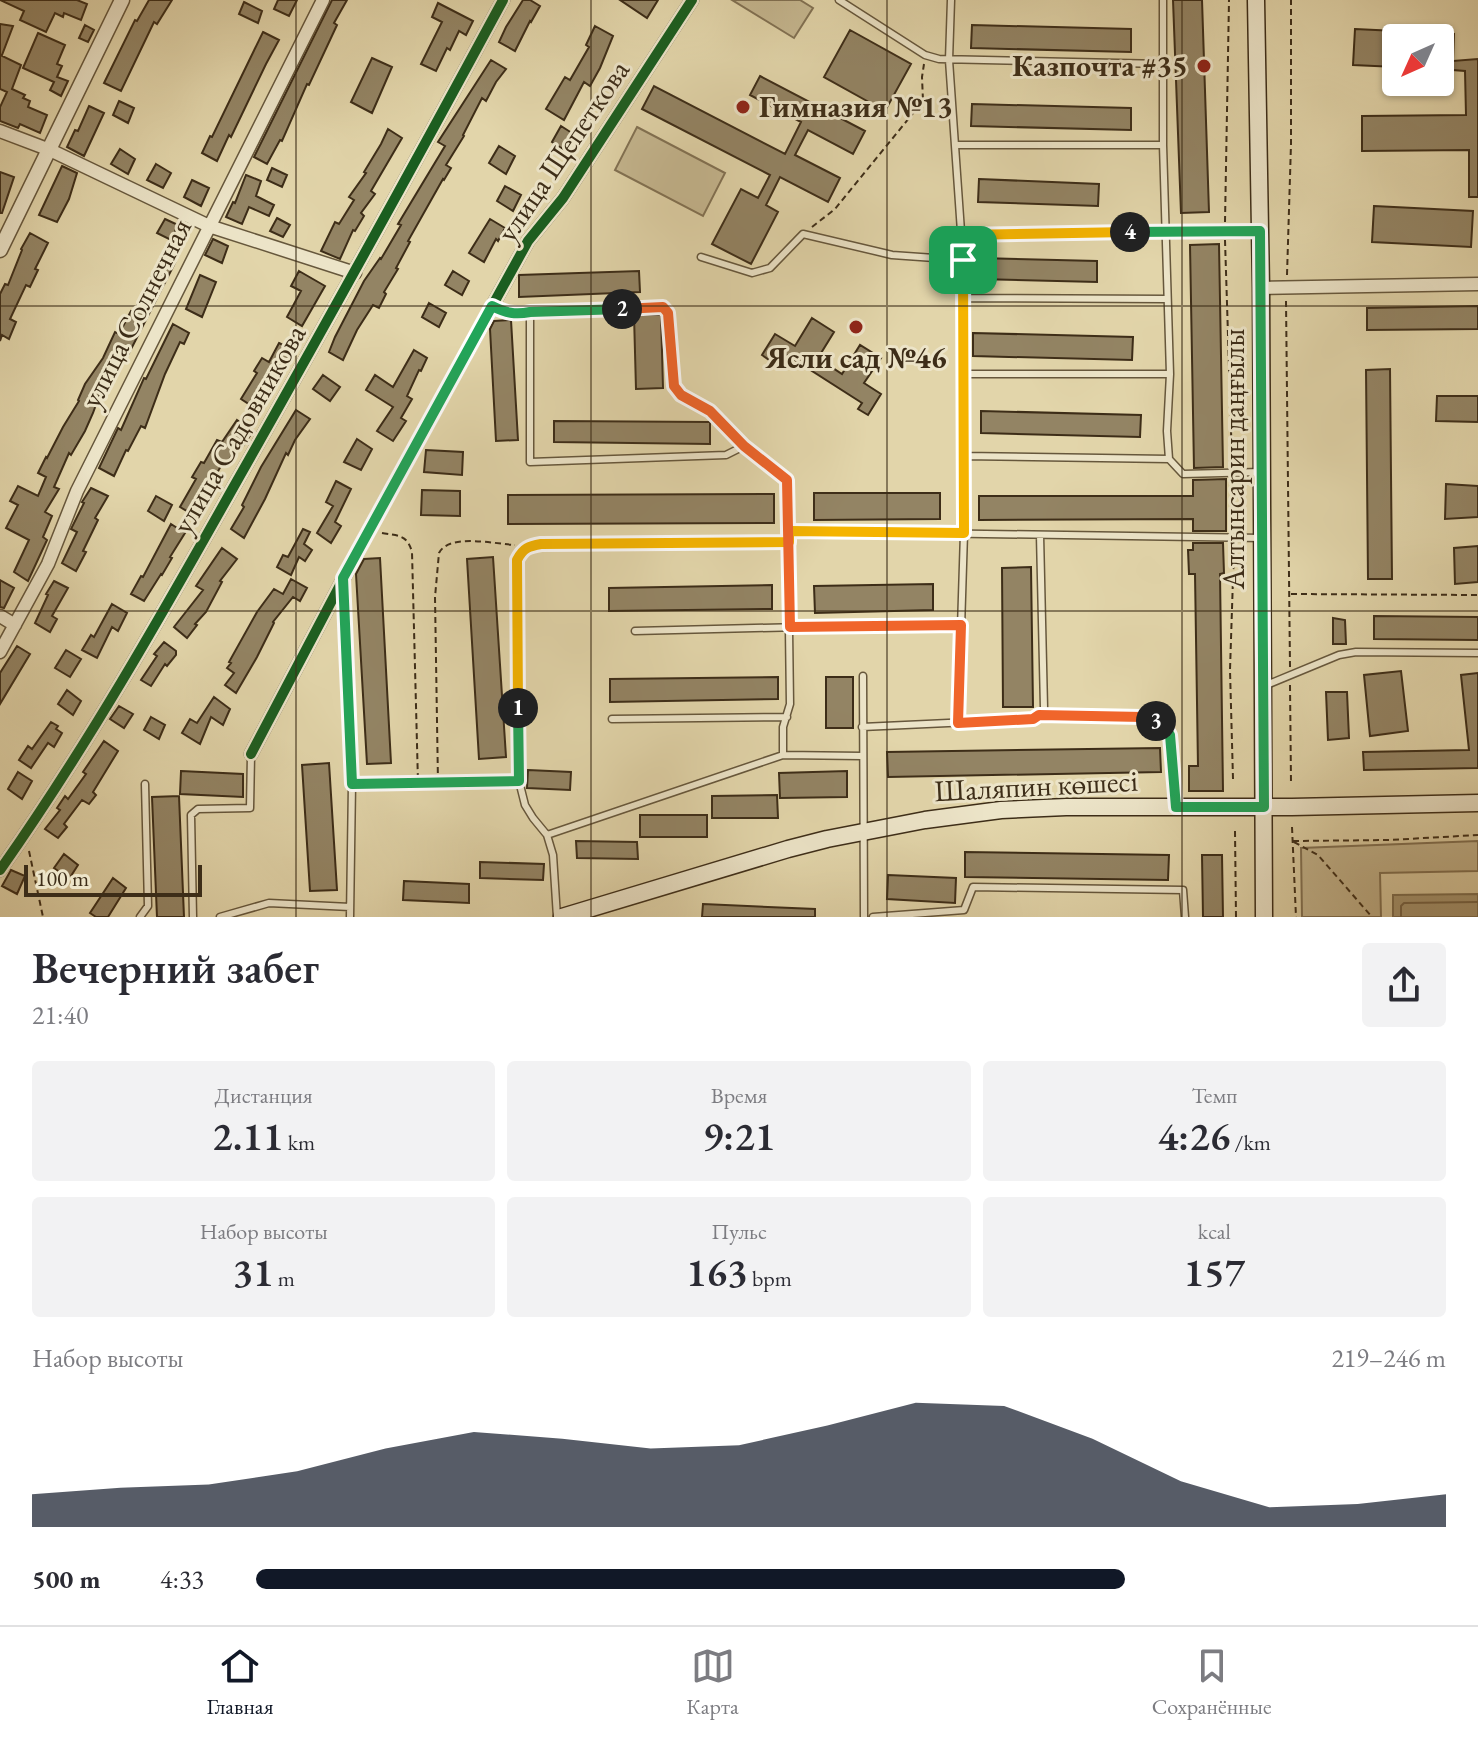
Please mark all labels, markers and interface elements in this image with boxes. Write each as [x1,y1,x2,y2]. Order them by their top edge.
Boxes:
north arrow [1382,24,1454,96]
map controls [1382,24,1454,96]
place label: Казпочта #35 [1012,46,1188,85]
street label: улица Щепеткова [487,52,638,249]
marker: Казпочта #35 [1195,57,1213,75]
place label: Гимназия №13 [759,87,953,126]
marker: Гимназия №13 [734,98,752,116]
street label: улица Солнечная [71,211,200,414]
pin: 4 [1110,212,1150,252]
text: 4 [1124,217,1136,246]
pin [929,226,997,294]
icon: arrive [941,238,985,282]
pin: 2 [602,289,642,329]
text: 2 [616,294,628,323]
street label: улица Садовникова [163,317,314,540]
marker: Ясли сад №46 [847,318,865,336]
street label: Алтынсарин даңғылы [1214,328,1253,591]
place label: Ясли сад №46 [764,338,947,377]
pin: 1 [498,688,538,728]
text: 1 [512,693,524,722]
pin: 3 [1136,701,1176,741]
text: 3 [1150,706,1162,735]
street label: Шаляпин көшесі [933,761,1139,810]
scale bar [24,861,202,897]
text: 100 m [36,864,89,893]
text: Вечерний забег [32,939,319,996]
button: share [1362,943,1446,1027]
text: 21:40 [32,998,88,1032]
text: Дистанция [215,1081,313,1110]
text: Время [711,1081,767,1110]
text: Темп [1191,1081,1237,1110]
text: 2.11 [212,1110,283,1162]
text: 9:21 [703,1110,775,1162]
text: 4:26 [1158,1110,1230,1162]
text: km [283,1128,315,1157]
text: /km [1230,1128,1271,1157]
text: Набор высоты [200,1217,328,1246]
text: Пульс [711,1217,767,1246]
text: kcal [1198,1217,1231,1246]
text: 31 [232,1246,273,1298]
text: 163 [686,1246,748,1298]
text: 157 [1184,1246,1245,1298]
text: m [273,1264,295,1293]
text: bpm [748,1264,792,1293]
text: Набор высоты [32,1341,183,1375]
text: 219–246 m [1331,1341,1446,1375]
text: 500 m [32,1562,100,1596]
text: 4:33 [160,1562,204,1596]
tab: Главная [206,1644,273,1721]
tab: Карта [686,1644,739,1721]
tab: Сохранённые [1152,1644,1272,1721]

